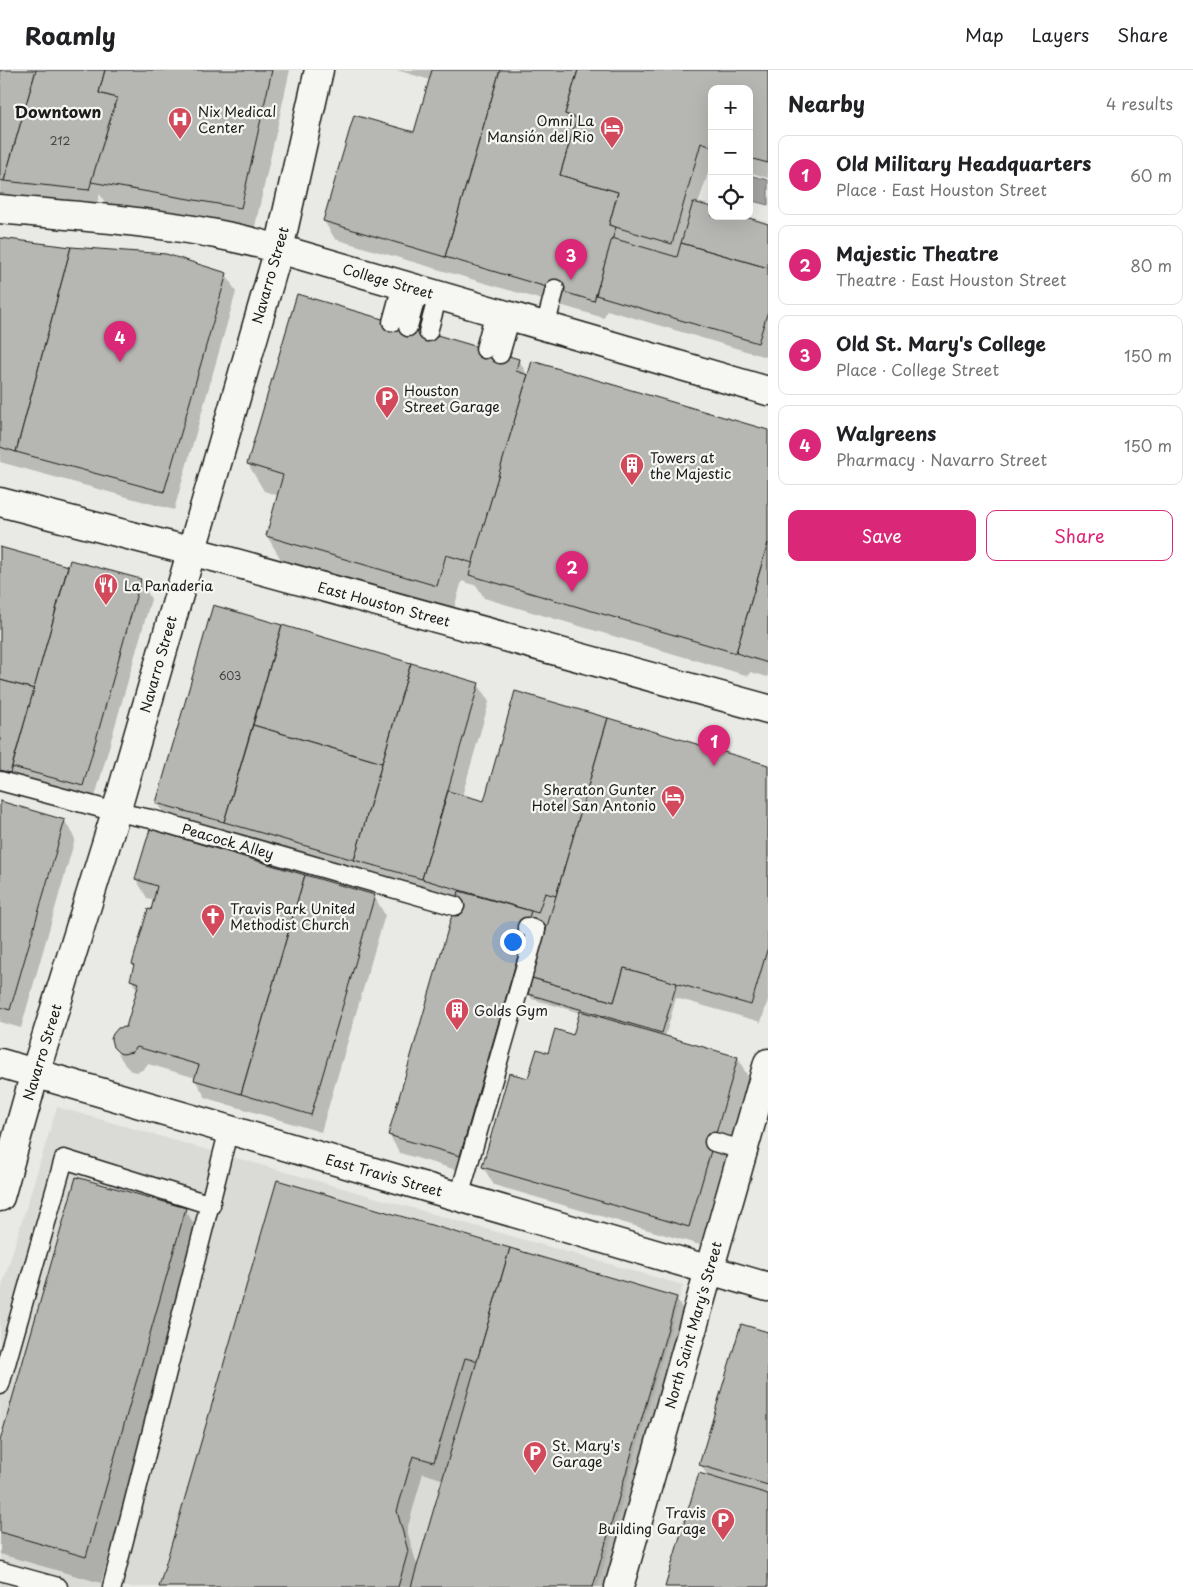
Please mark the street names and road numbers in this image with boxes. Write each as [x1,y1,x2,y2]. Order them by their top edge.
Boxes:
street label: Navarro Street [246,224,294,326]
street label: College Street [340,258,436,304]
street label: East Houston Street [315,576,453,632]
street label: Navarro Street [134,613,182,715]
street label: Peacock Alley [179,818,277,864]
street label: Navarro Street [17,1001,67,1103]
street label: East Travis Street [323,1148,445,1202]
street label: North Saint Mary's Street [659,1239,727,1411]

